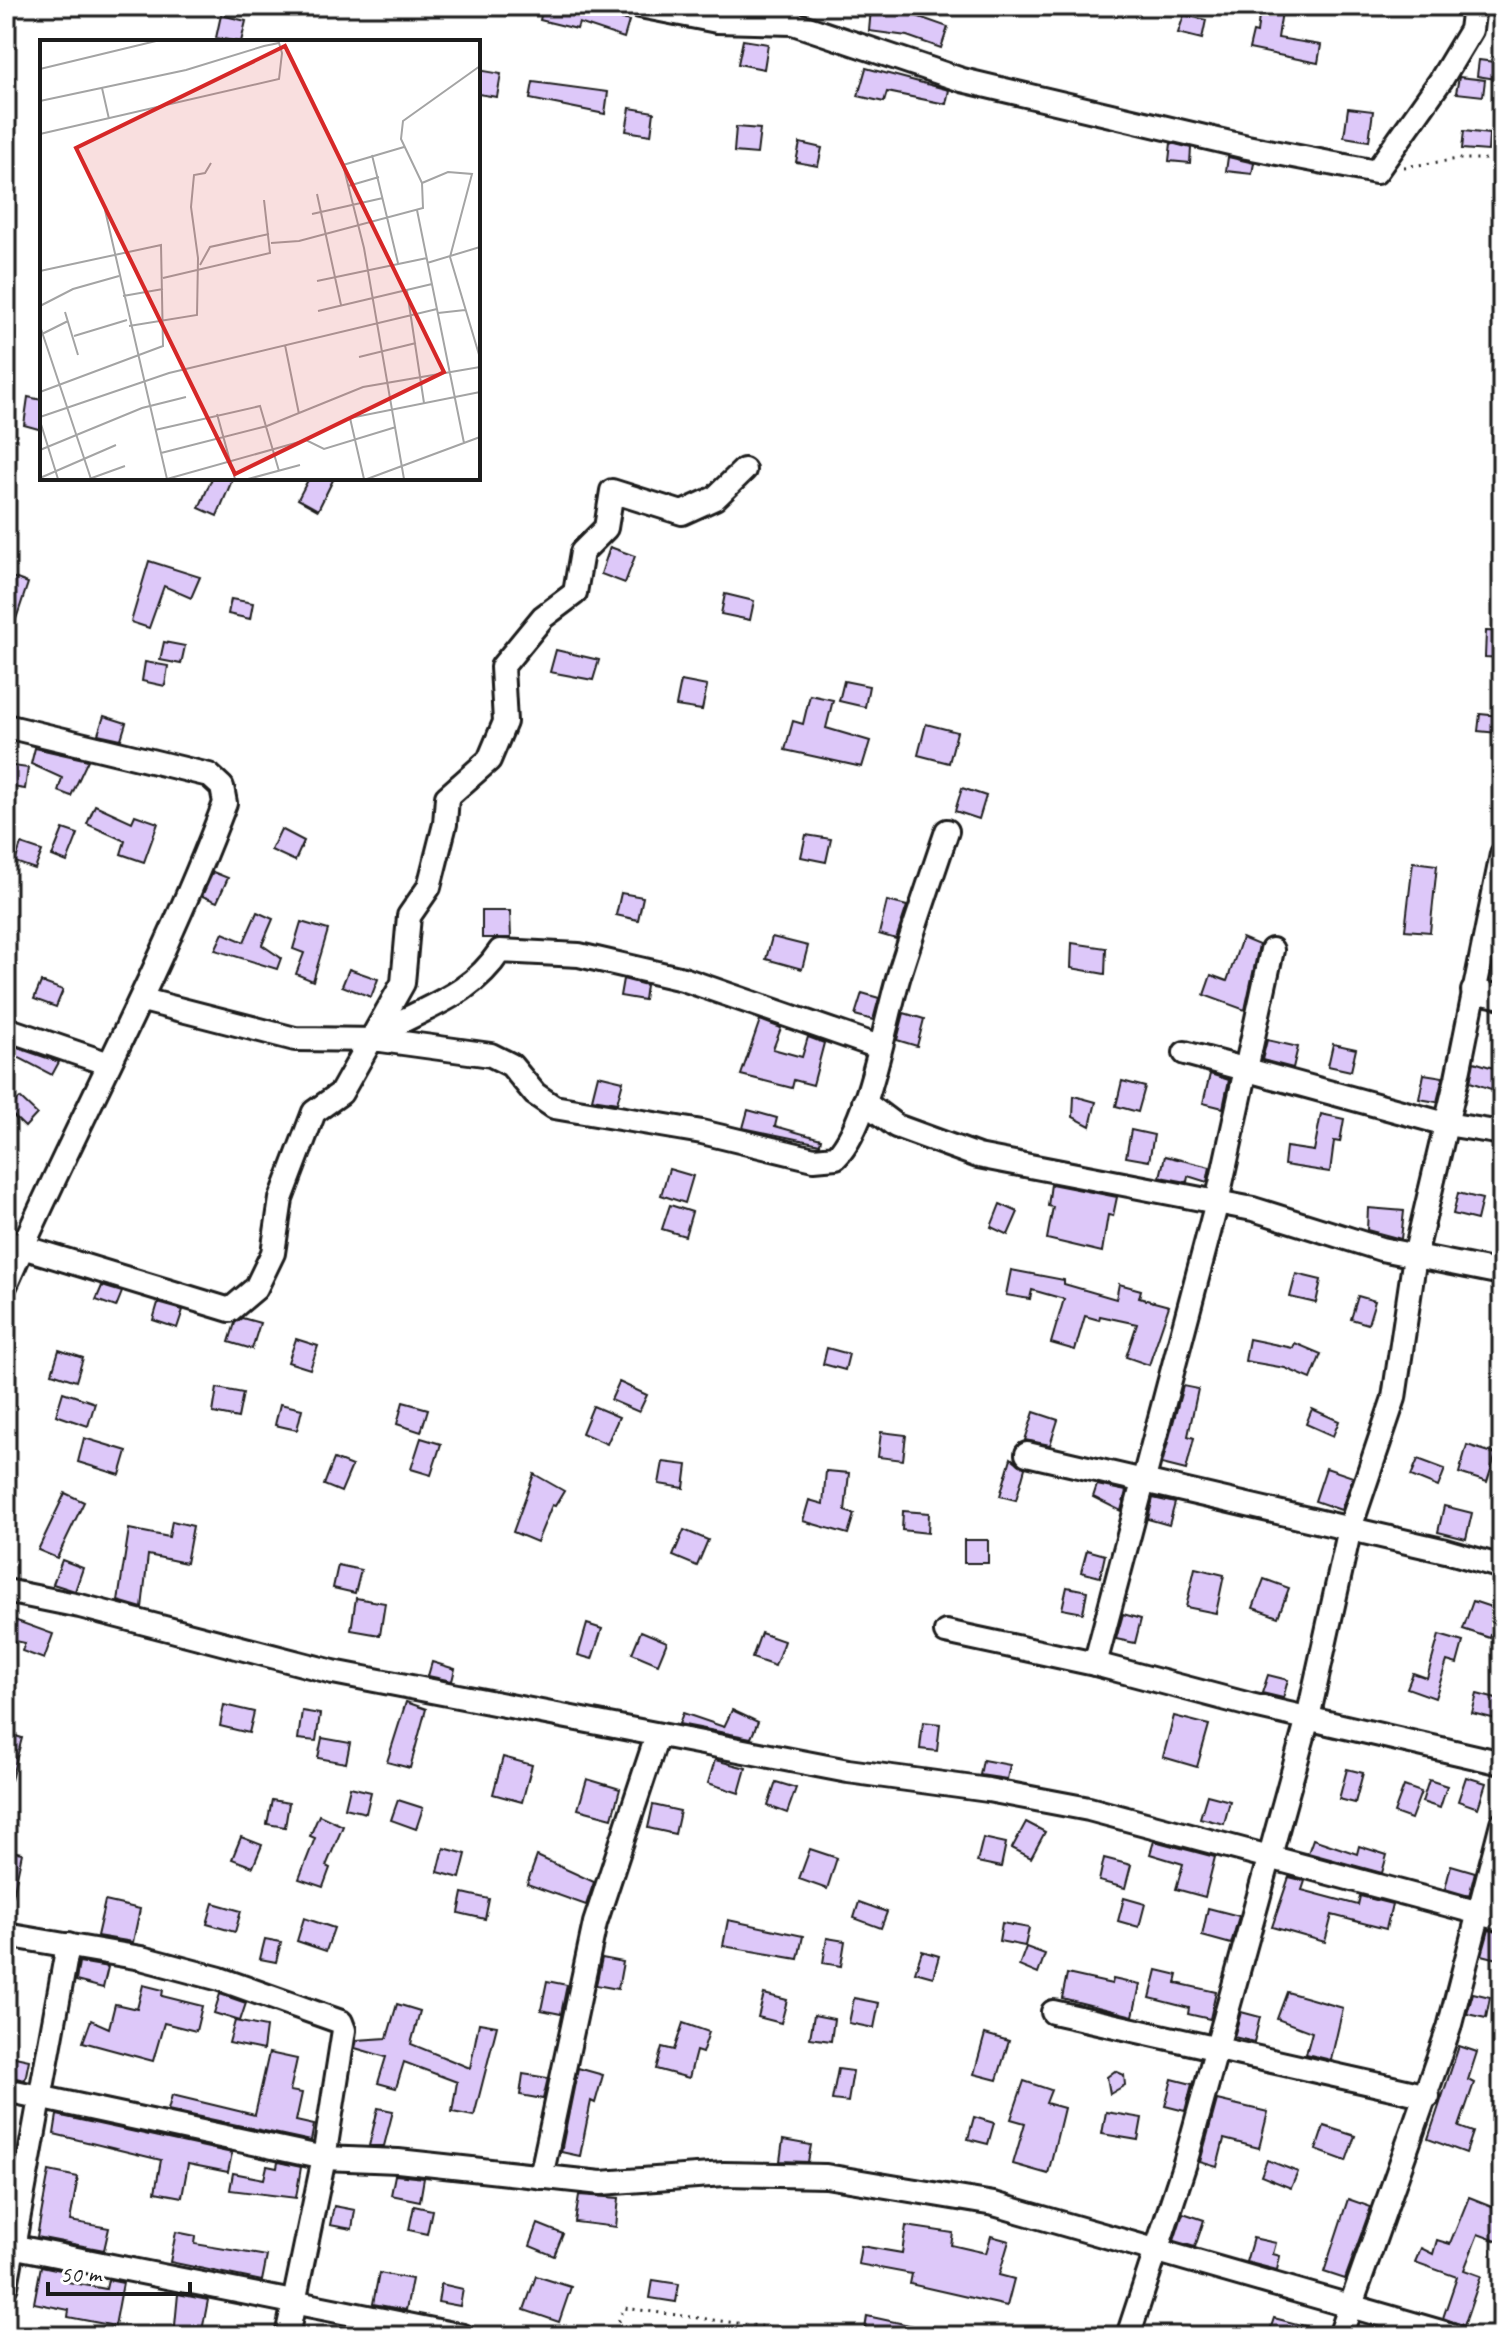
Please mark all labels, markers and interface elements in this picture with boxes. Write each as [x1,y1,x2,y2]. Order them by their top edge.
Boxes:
inset map [40,40,480,480]
scale bar [48,2246,190,2296]
text: 50 m [60,2259,103,2289]

